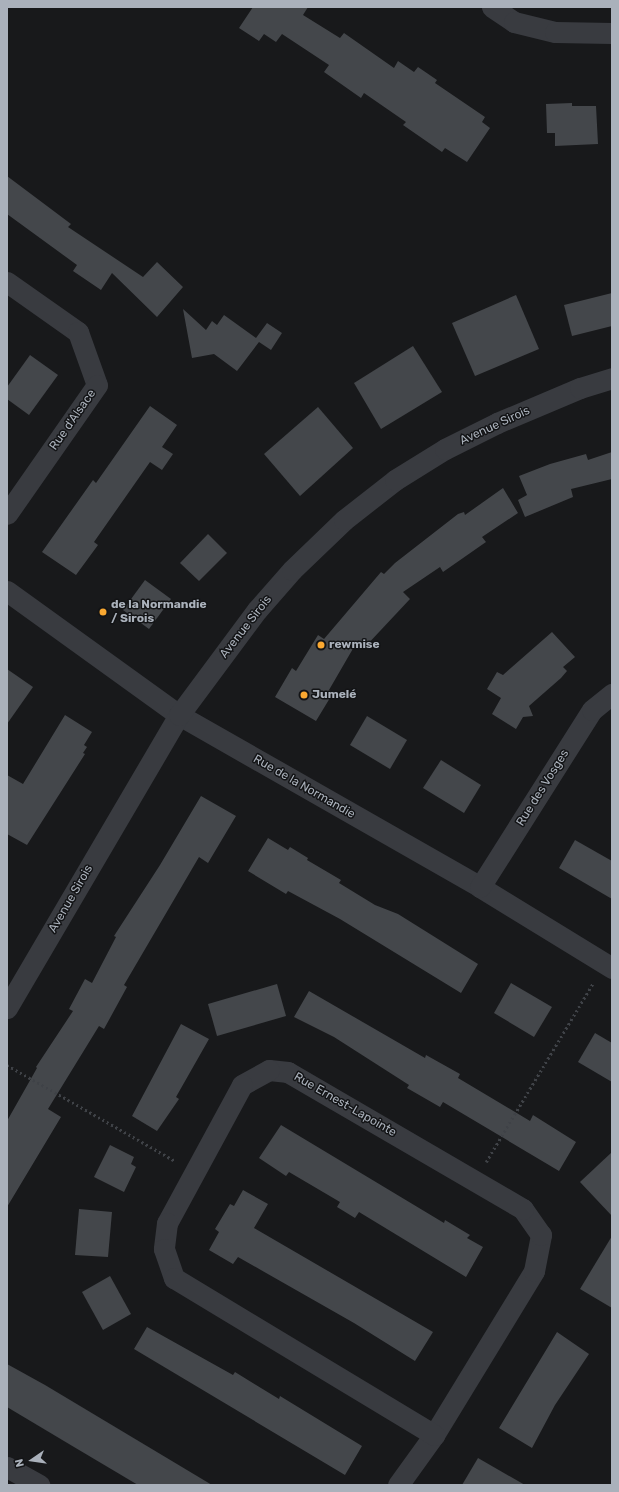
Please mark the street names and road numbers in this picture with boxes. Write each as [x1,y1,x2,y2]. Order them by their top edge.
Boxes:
street label: Rue d'Alsace [47,387,99,453]
street label: Avenue Sirois [458,403,532,449]
street label: Avenue Sirois [217,593,275,661]
street label: Rue des Vosges [514,747,572,829]
street label: Rue de la Normandie [251,752,357,822]
street label: Avenue Sirois [46,863,96,935]
street label: Rue Ernest-Lapointe [291,1070,399,1140]

